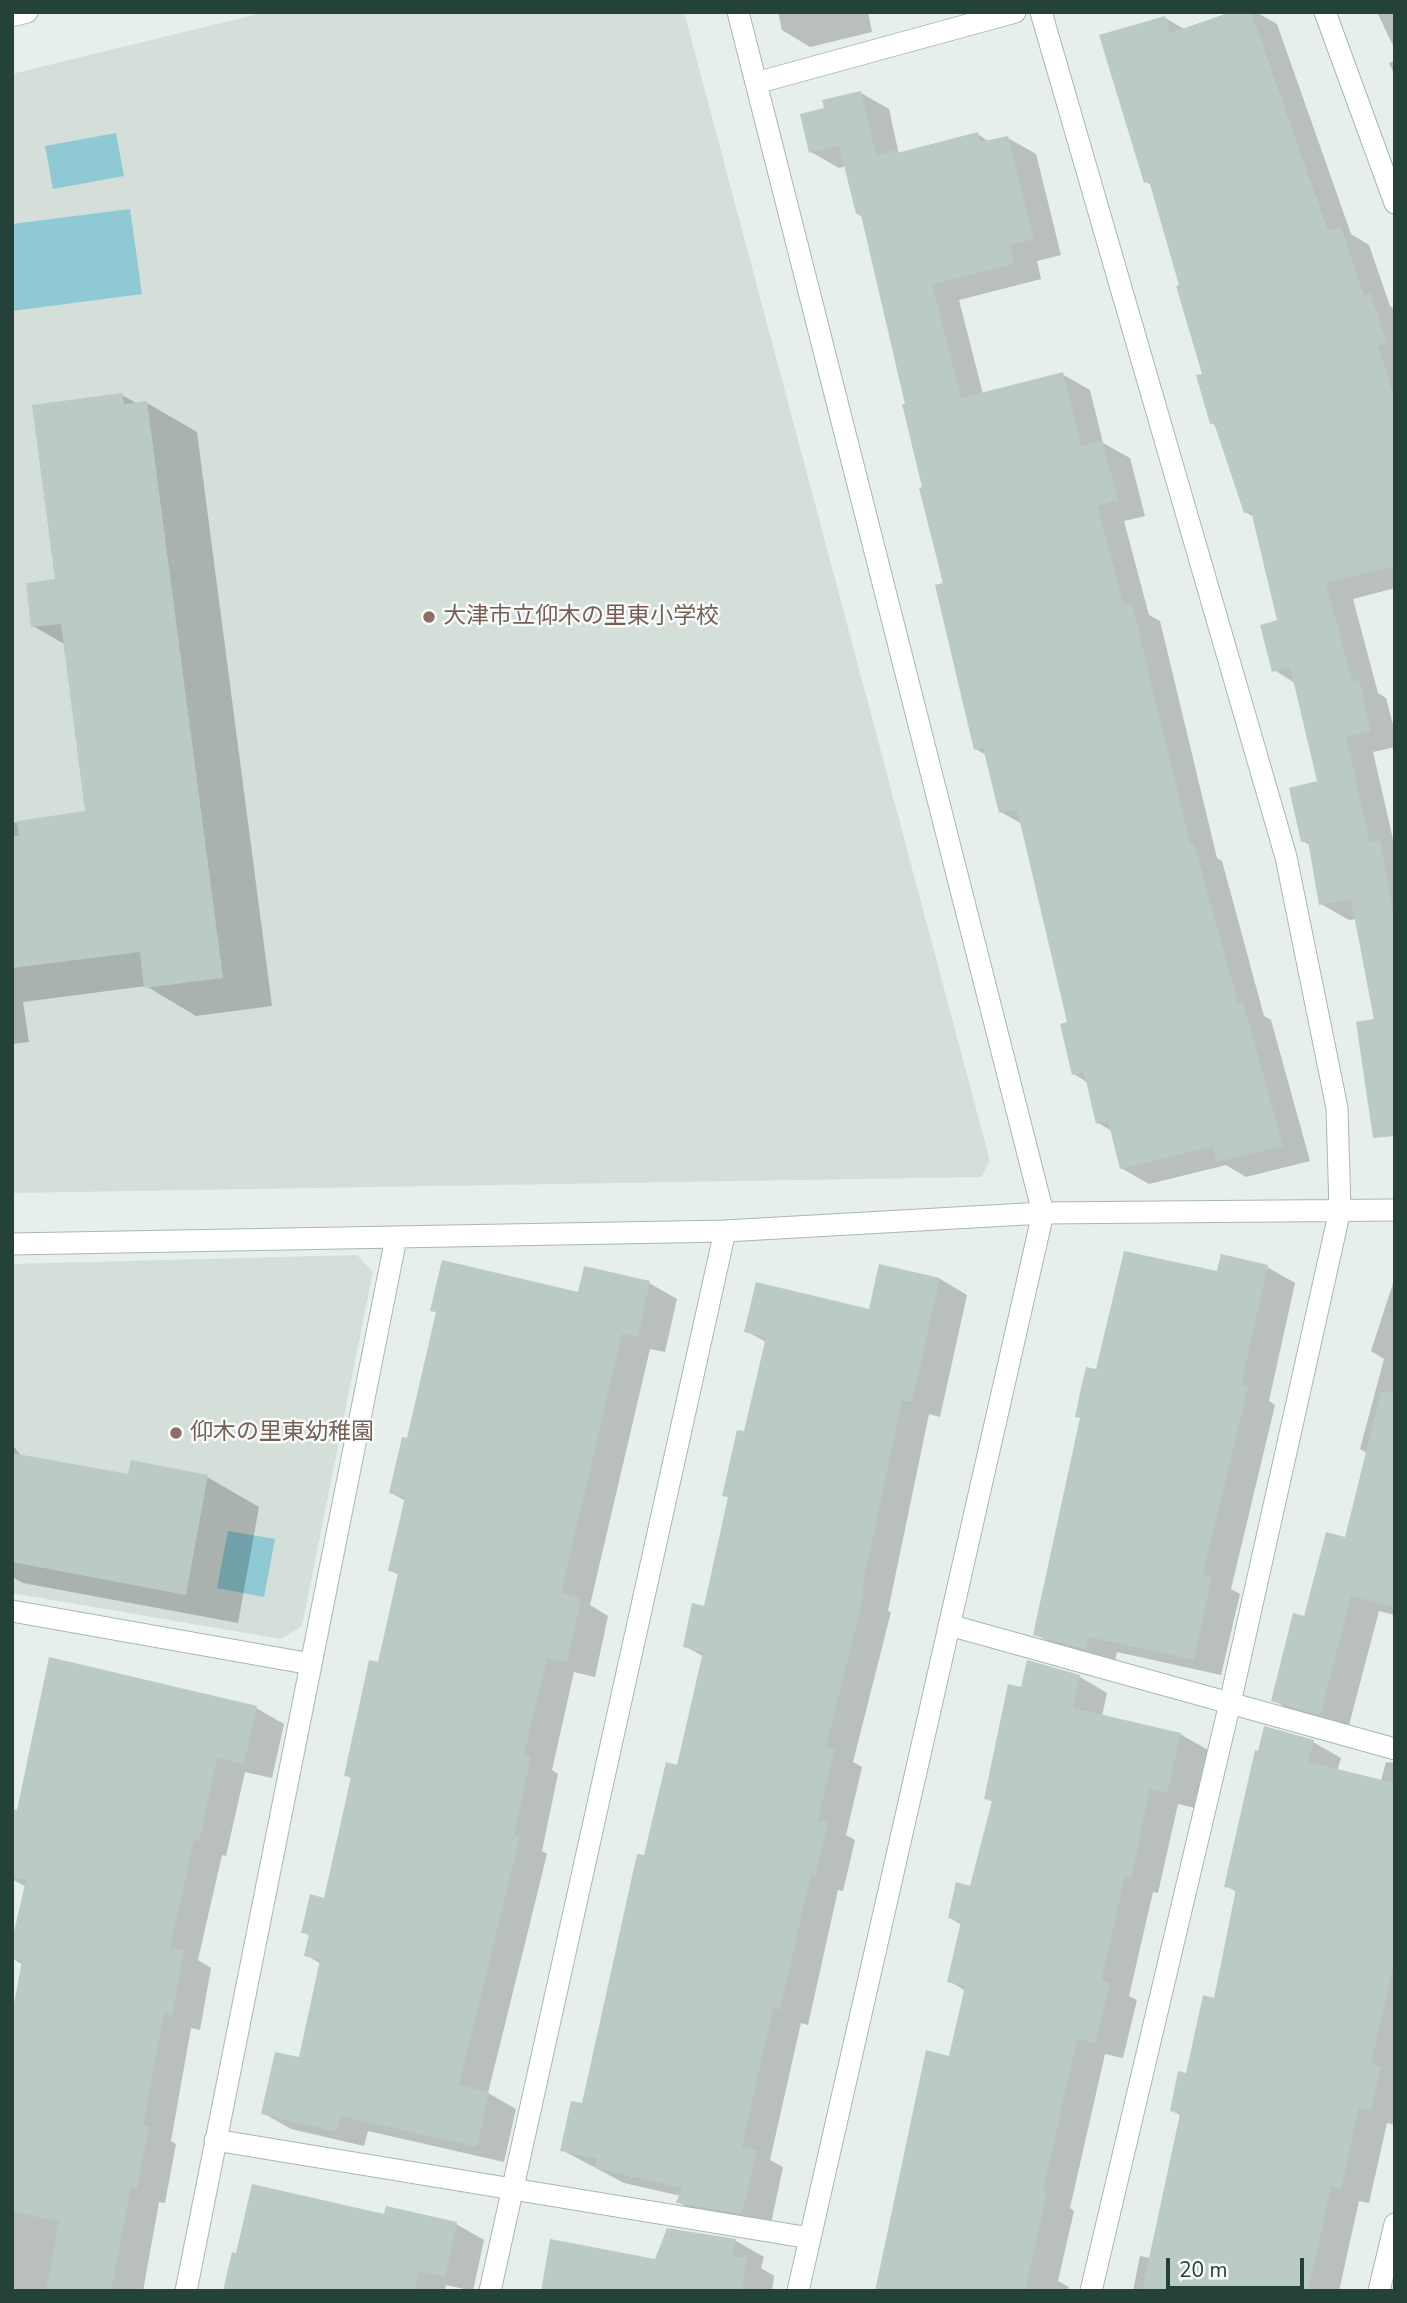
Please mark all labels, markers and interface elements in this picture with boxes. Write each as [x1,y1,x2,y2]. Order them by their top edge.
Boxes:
place label: 大津市立仰木の里東小学校 [443,603,719,631]
marker: 大津市立仰木の里東小学校 [421,609,437,625]
place label: 仰木の里東幼稚園 [190,1419,374,1447]
marker: 仰木の里東幼稚園 [168,1425,184,1441]
scale bar [1169,2244,1307,2288]
text: 20 m [1179,2256,1228,2284]

